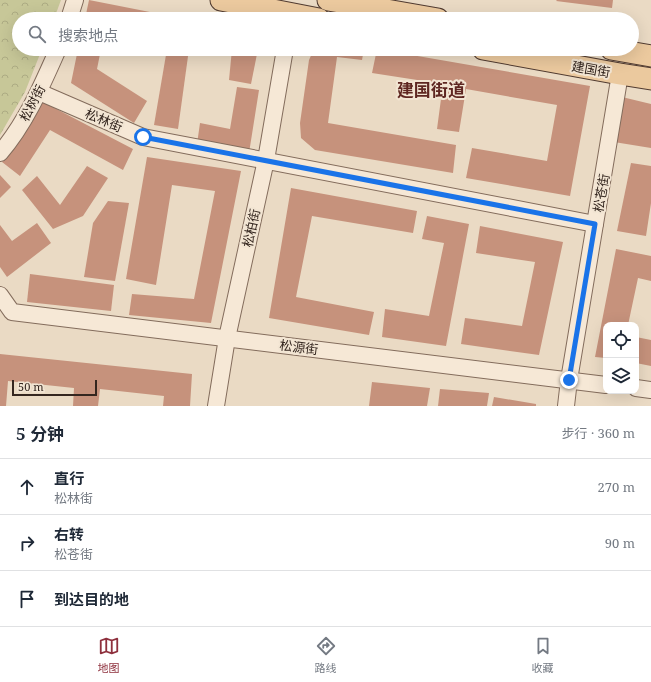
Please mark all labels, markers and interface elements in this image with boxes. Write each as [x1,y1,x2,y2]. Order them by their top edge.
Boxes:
search box [12,12,639,56]
icon: search [26,23,48,45]
text: 搜索地点 [58,25,118,45]
street label: 建国街 [570,57,612,81]
district label: 建国街道 [397,78,465,101]
street label: 松树街 [15,82,49,124]
street label: 松林街 [83,104,125,136]
route start [134,128,152,146]
street label: 松苍街 [589,172,613,214]
street label: 松柏街 [238,207,264,249]
map controls [603,322,639,394]
button: locate [603,322,639,358]
street label: 松源街 [279,336,319,358]
button: layers [603,358,639,394]
route end [560,371,578,389]
scale bar [12,378,97,397]
text: 50 m [18,379,44,394]
text: 5 分钟 [16,422,64,445]
text: 步行 · 360 m [562,424,635,442]
text: 直行 [54,468,84,488]
icon: ahead [16,476,38,498]
text: 270 m [598,478,635,496]
text: 松林街 [54,489,93,507]
text: 右转 [54,524,84,544]
icon: right [16,532,38,554]
text: 90 m [605,534,635,552]
text: 松苍街 [54,545,93,563]
icon: arrive [16,588,38,610]
text: 到达目的地 [54,589,129,609]
tab: 地图 [98,635,120,675]
tab: 路线 [315,635,337,675]
tab: 收藏 [532,635,554,675]

